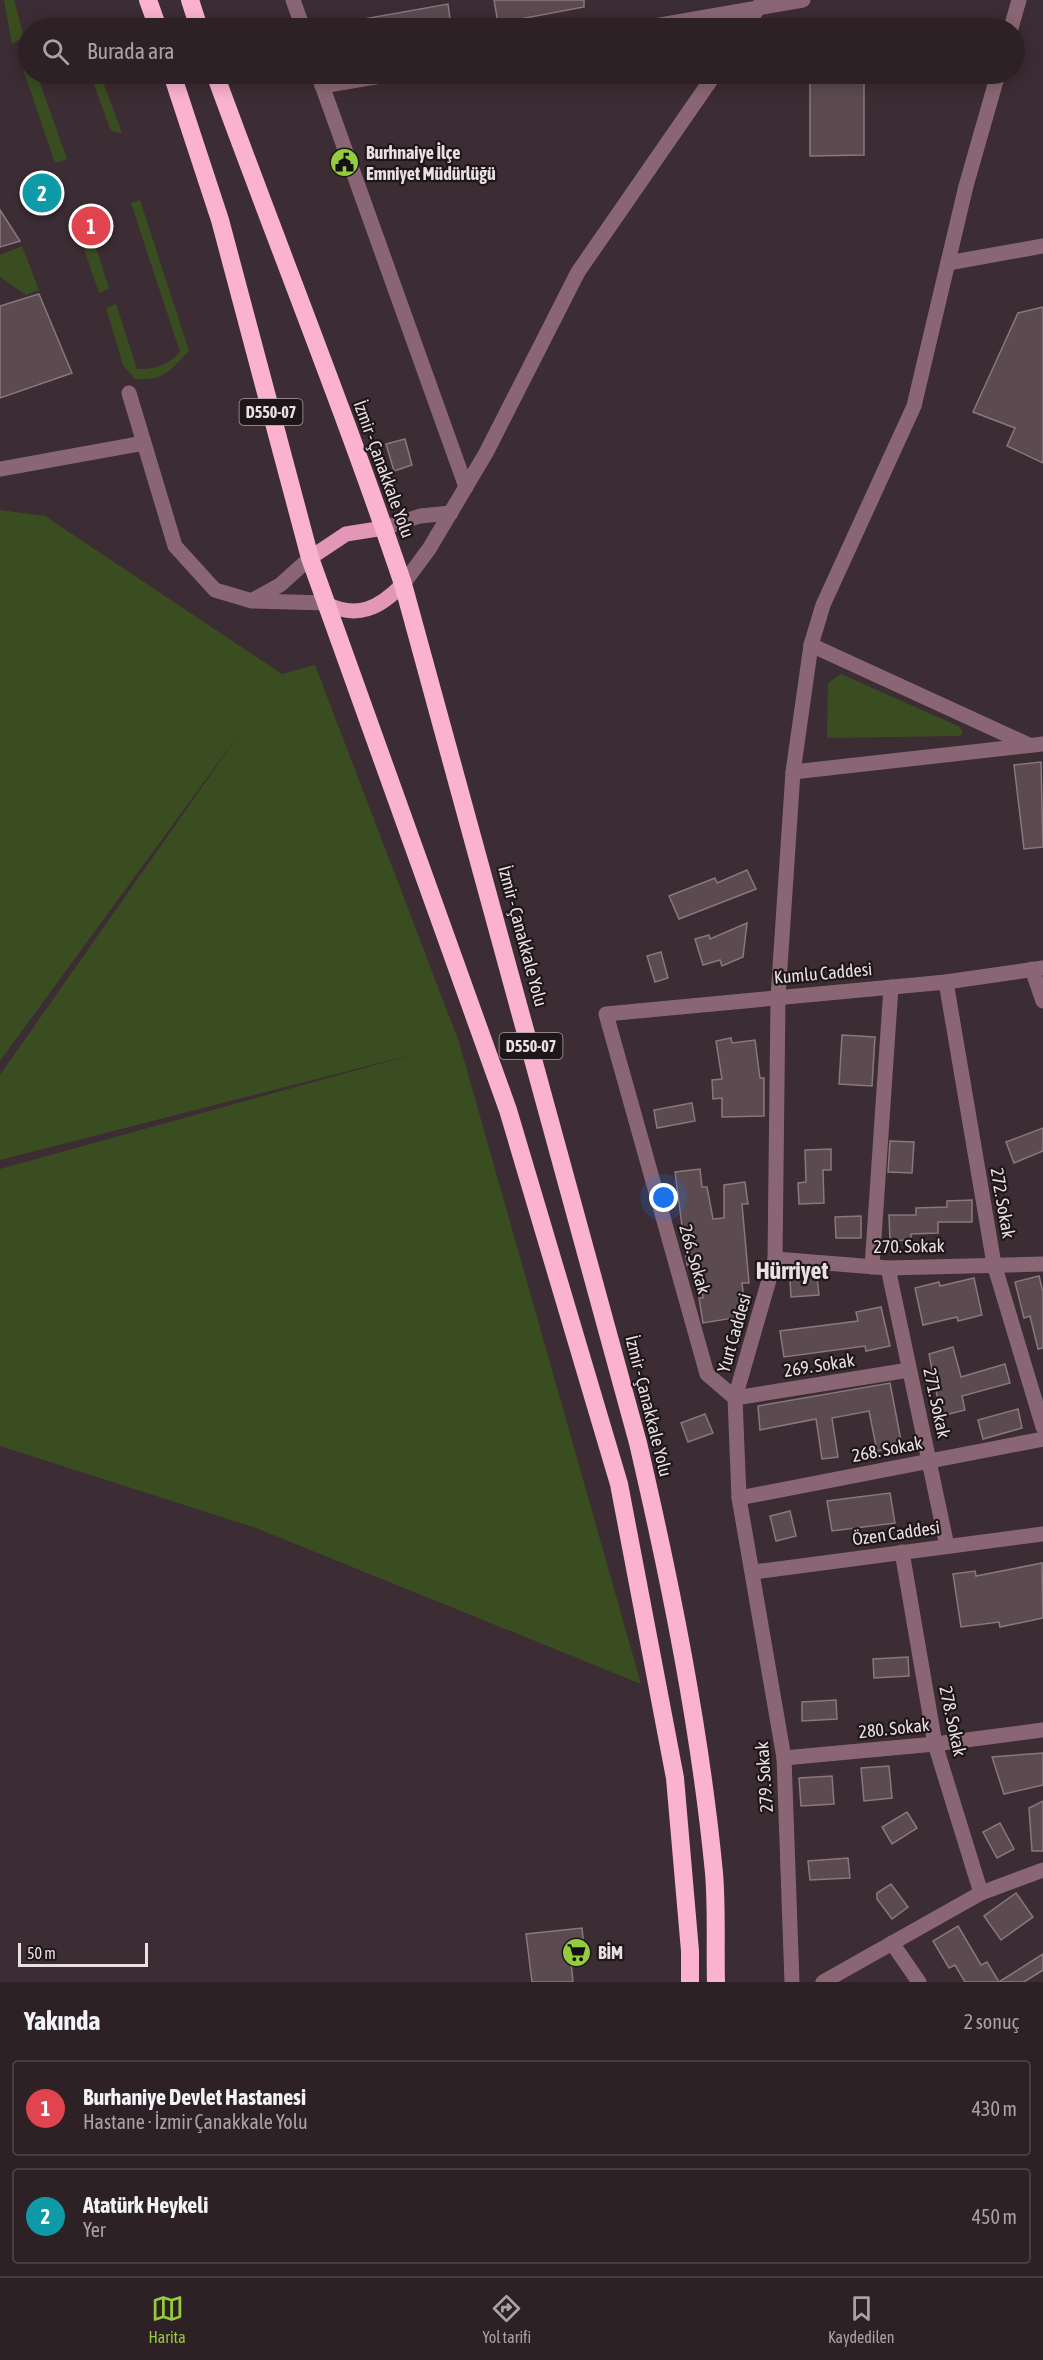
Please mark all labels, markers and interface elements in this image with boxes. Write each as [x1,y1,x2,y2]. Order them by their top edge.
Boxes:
search box [18,18,1025,84]
icon: search [39,35,72,68]
text: Burada ara [87,38,175,64]
place label: Burhnaiye İlçe Emniyet Müdürlüğü [366,142,496,184]
public building icon: Burhnaiye İlçe Emniyet Müdürlüğü [329,146,361,178]
pin: 2 [22,170,62,216]
pin: 1 [72,204,110,248]
street label: İzmir - Çanakkale Yolu [349,397,419,541]
road number: D550-07 [240,399,302,425]
street label: İzmir - Çanakkale Yolu [494,863,552,1009]
street label: Kumlu Caddesi [773,958,873,988]
road number: D550-07 [500,1033,562,1059]
street label: 272. Sokak [986,1166,1020,1240]
your location [649,1183,678,1212]
street label: 266. Sokak [675,1222,715,1296]
street label: 270. Sokak [873,1235,945,1257]
district label: Hürriyet [756,1257,828,1284]
street label: Yurt Caddesi [713,1291,755,1375]
street label: İzmir - Çanakkale Yolu [621,1333,677,1479]
street label: 269. Sokak [782,1349,856,1381]
street label: 271. Sokak [919,1366,955,1440]
street label: 268. Sokak [850,1432,924,1466]
street label: Özen Caddesi [851,1516,941,1550]
street label: 278. Sokak [935,1684,971,1758]
street label: 280. Sokak [857,1714,931,1742]
street label: 279. Sokak [751,1741,777,1813]
supermarket icon: BİM [561,1936,593,1968]
scale bar [18,1940,148,1968]
place label: BİM [598,1942,623,1963]
text: 50 m [27,1944,56,1962]
text: Yakında [24,2006,100,2036]
text: 2 sonuç [964,2010,1019,2033]
text: Burhaniye Devlet Hastanesi [83,2084,306,2110]
text: 1 [41,2097,50,2120]
text: 430 m [972,2097,1017,2120]
text: Hastane · İzmir Çanakkale Yolu [83,2110,308,2133]
text: Atatürk Heykeli [83,2192,208,2218]
text: 2 [41,2205,50,2228]
text: 450 m [972,2205,1017,2228]
text: Yer [83,2218,106,2241]
tab: Harita [148,2292,186,2346]
tab: Yol tarifi [483,2292,531,2346]
tab: Kaydedilen [828,2292,895,2346]

